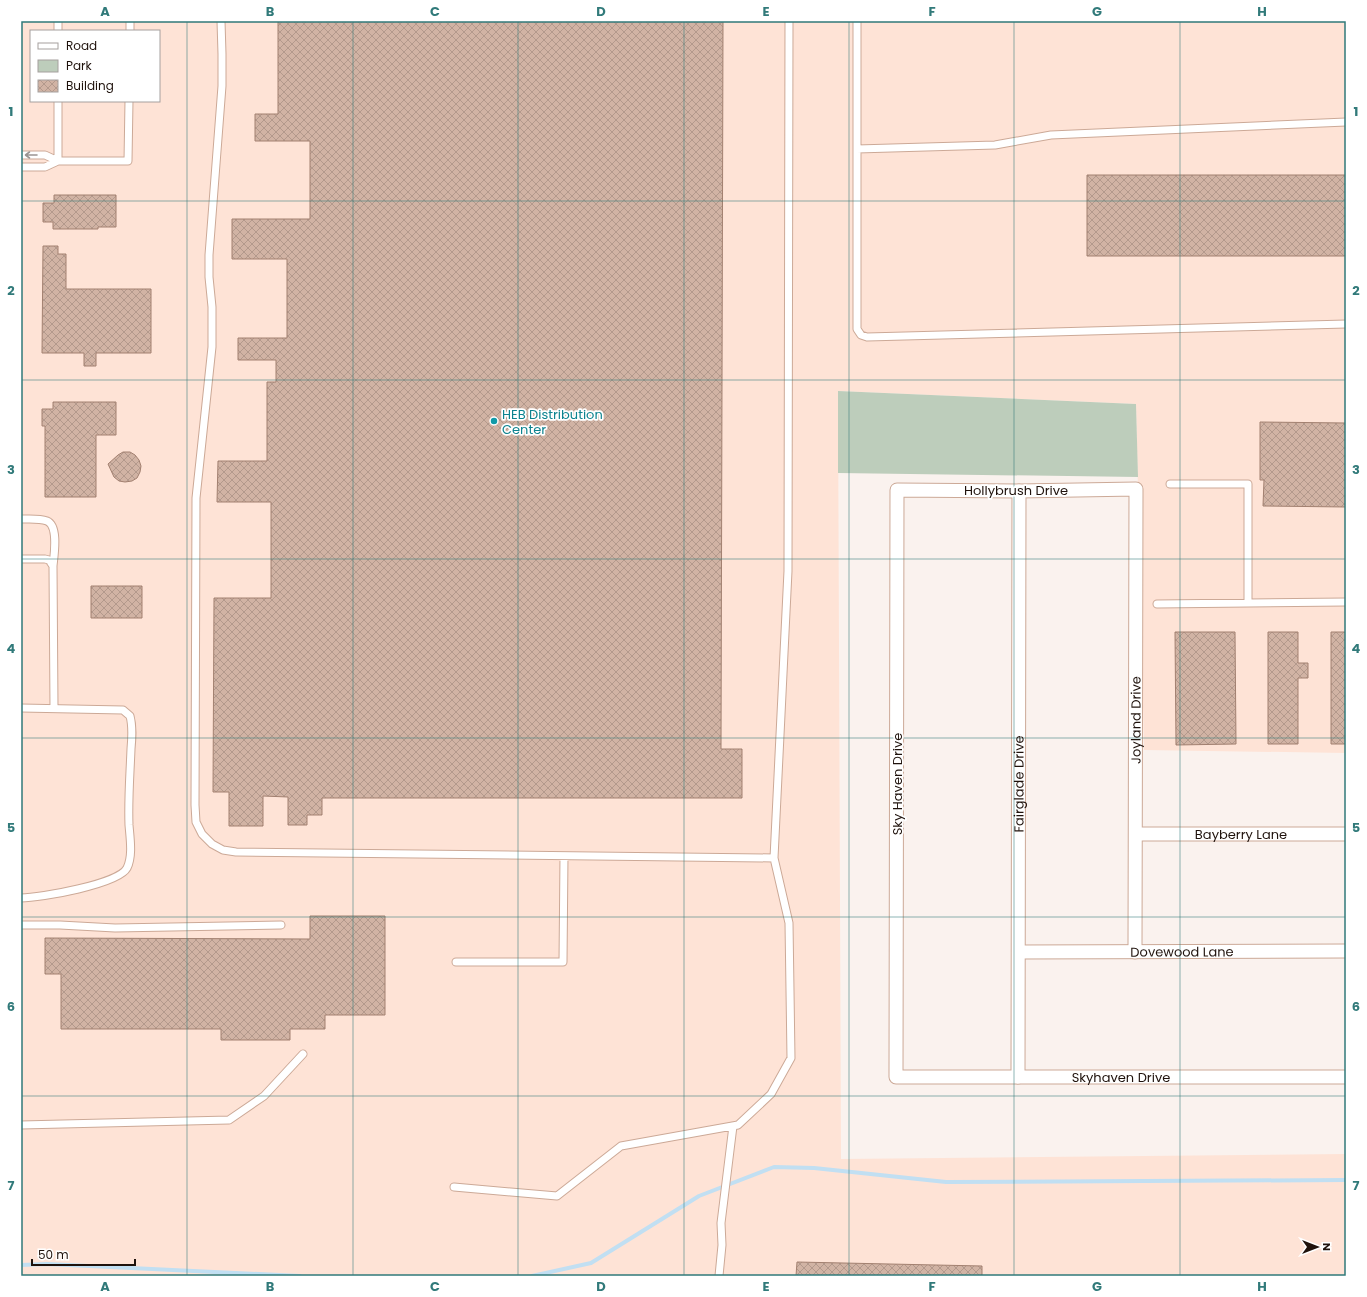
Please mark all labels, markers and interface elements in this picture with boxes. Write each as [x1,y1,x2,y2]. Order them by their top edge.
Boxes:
text: A [100,2,110,21]
text: B [266,2,275,21]
text: C [430,2,440,21]
text: D [596,2,606,21]
text: E [762,2,770,21]
text: F [928,2,936,21]
text: G [1092,2,1102,21]
text: H [1257,2,1267,21]
legend [30,30,160,102]
text: Road [66,37,97,54]
text: Park [66,57,93,74]
text: Building [66,77,114,94]
text: 1 [9,102,13,121]
text: 1 [1354,102,1358,121]
one-way arrow [25,151,38,159]
text: 2 [7,281,15,300]
text: 2 [1352,281,1360,300]
place label: HEB Distribution Center [502,405,603,439]
marker: HEB Distribution Center [489,416,499,426]
text: 3 [7,460,15,479]
text: 3 [1352,460,1360,479]
street label: Hollybrush Drive [964,481,1068,500]
text: 4 [7,639,16,658]
text: 4 [1352,639,1361,658]
street label: Joyland Drive [1126,676,1146,764]
street label: Sky Haven Drive [888,733,907,835]
street label: Fairglade Drive [1009,735,1029,833]
text: 5 [7,818,15,837]
text: 5 [1352,818,1360,837]
street label: Bayberry Lane [1195,825,1287,844]
street label: Dovewood Lane [1130,942,1234,962]
text: 6 [7,997,15,1016]
text: 6 [1352,997,1360,1016]
street label: Skyhaven Drive [1072,1068,1170,1087]
text: 7 [8,1176,15,1195]
text: 7 [1353,1176,1360,1195]
north arrow [1297,1227,1337,1267]
scale bar [32,1241,135,1267]
text: N [1319,1243,1335,1251]
text: 50 m [38,1246,69,1263]
text: A [100,1277,110,1296]
text: B [266,1277,275,1296]
text: C [430,1277,440,1296]
text: D [596,1277,606,1296]
text: E [762,1277,770,1296]
text: F [928,1277,936,1296]
text: G [1092,1277,1102,1296]
text: H [1257,1277,1267,1296]

